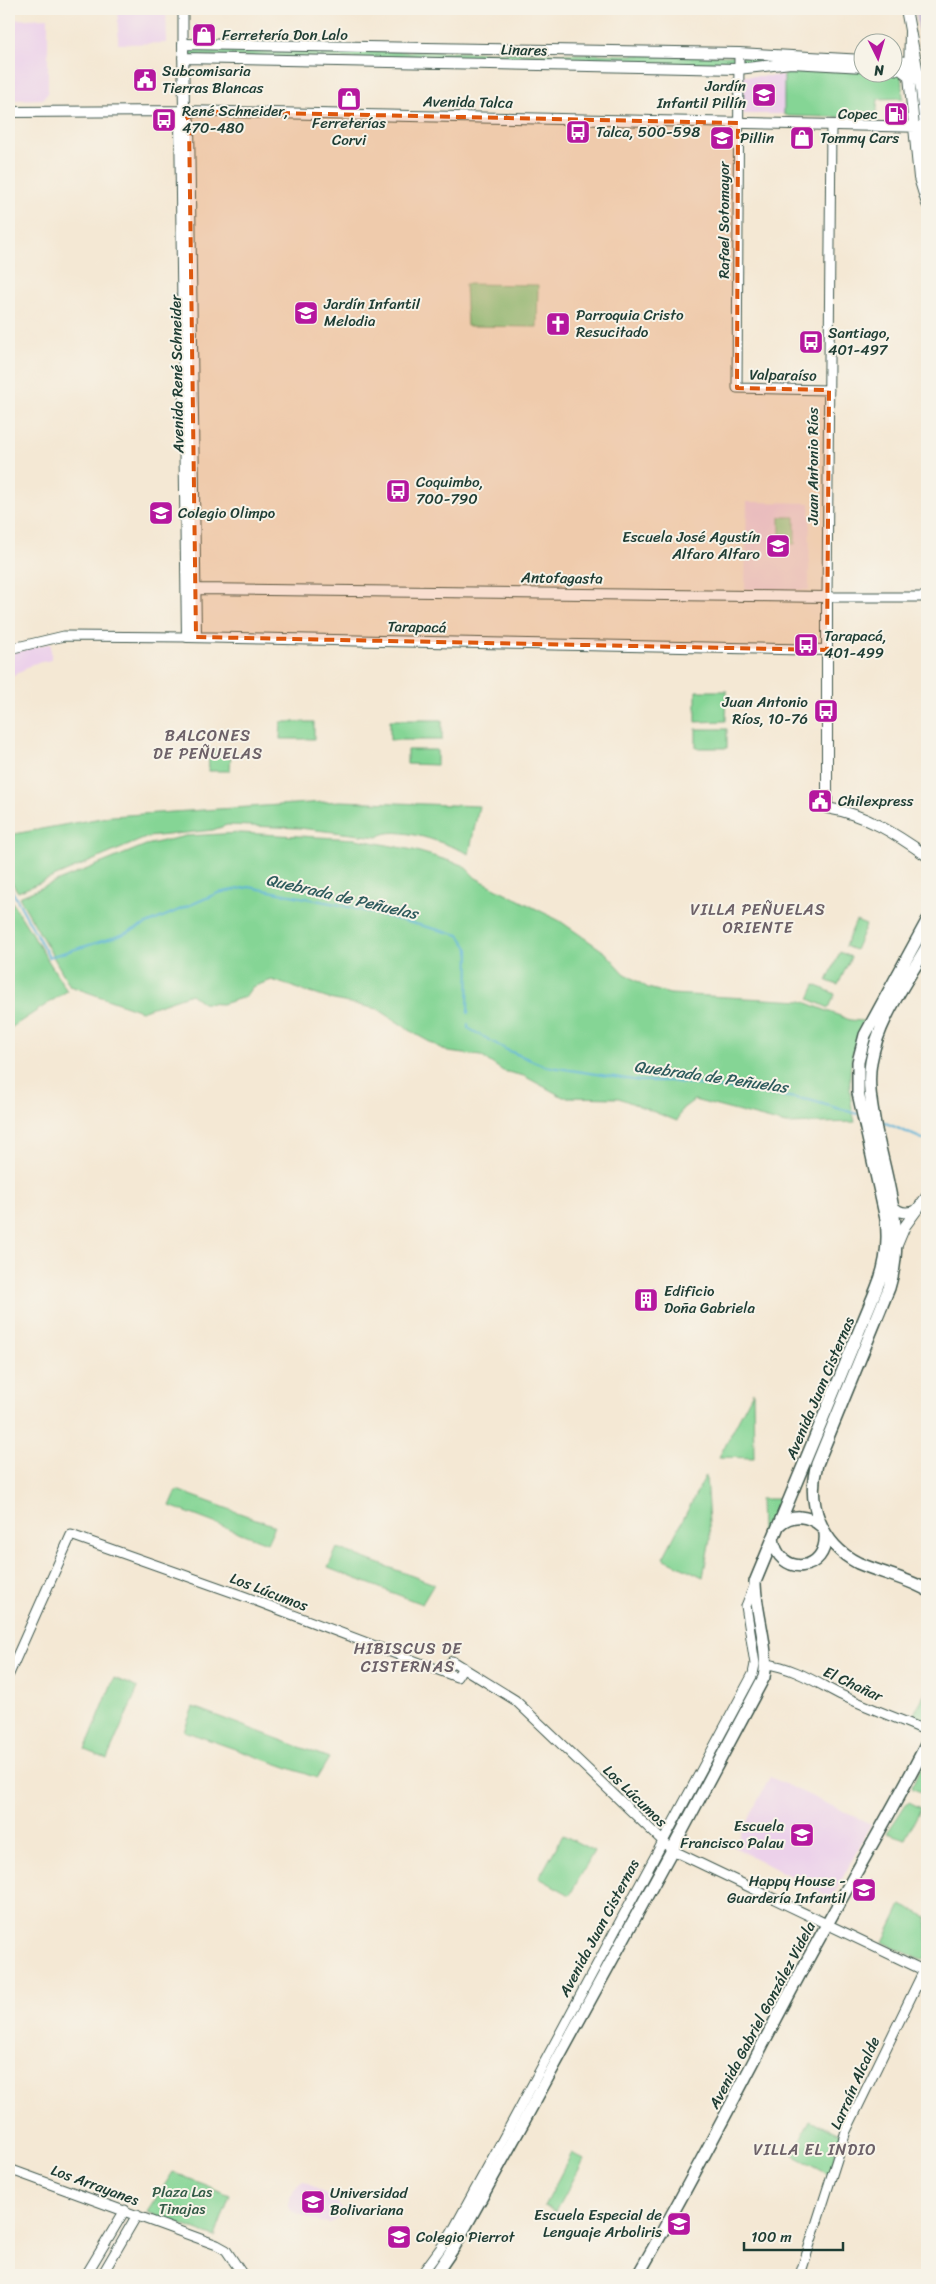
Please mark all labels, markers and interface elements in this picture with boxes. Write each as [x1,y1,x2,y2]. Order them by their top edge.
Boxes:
shop icon: Ferretería Don Lalo [191,22,217,48]
place label: Ferretería Don Lalo [222,22,348,48]
north arrow [854,32,904,82]
street label: Linares [501,37,548,63]
text: N [873,57,886,83]
place label: Subcomisaria Tierras Blancas [162,58,263,101]
public building icon: Subcomisaria Tierras Blancas [132,67,158,93]
place label: Jardín Infantil Pillín [656,73,746,116]
school or university icon: Jardín Infantil Pillín [751,82,777,108]
shop icon: Ferreterías Corvi [336,86,362,112]
street label: Avenida Talca [422,88,514,116]
place label: René Schneider, 470-480 [182,98,289,141]
place label: Copec [838,101,878,127]
fuel station icon: Copec [883,101,909,127]
bus stop icon: René Schneider, 470-480 [151,107,177,133]
place label: Ferreterías Corvi [312,110,386,153]
bus stop icon: Talca, 500-598 [565,119,591,145]
place label: Talca, 500-598 [596,119,700,145]
school or university icon: Pillin [709,125,735,151]
place label: Pillin [740,125,774,151]
shop icon: Tommy Cars [789,125,815,151]
place label: Tommy Cars [820,125,899,151]
street label: Rafael Sotomayor [711,160,737,279]
place label: Jardín Infantil Melodia [323,291,421,334]
street label: Avenida René Schneider [163,294,191,455]
school or university icon: Jardín Infantil Melodia [293,300,319,326]
place label: Parroquia Cristo Resucitado [576,302,684,345]
church icon: Parroquia Cristo Resucitado [545,311,571,337]
place label: Santiago, 401-497 [828,320,891,363]
bus stop icon: Santiago, 401-497 [798,329,824,355]
street label: Valparaíso [749,361,817,389]
street label: Juan Antonio Ríos [800,407,826,526]
place label: Coquimbo, 700-790 [416,469,484,512]
bus stop icon: Coquimbo, 700-790 [385,478,411,504]
school or university icon: Colegio Olimpo [148,500,174,526]
place label: Colegio Olimpo [178,500,276,526]
place label: Escuela José Agustín Alfaro Alfaro [622,524,760,567]
school or university icon: Escuela José Agustín Alfaro Alfaro [765,533,791,559]
street label: Antofagasta [520,564,604,592]
street label: Tarapacá [387,613,447,641]
place label: Tarapacá, 401-499 [824,623,887,666]
bus stop icon: Tarapacá, 401-499 [793,632,819,658]
place label: Juan Antonio Ríos, 10-76 [721,689,808,732]
bus stop icon: Juan Antonio Ríos, 10-76 [813,698,839,724]
district label: BALCONES DE PEÑUELAS [153,721,263,768]
public building icon: Chilexpress [807,788,833,814]
place label: Chilexpress [838,788,913,814]
water label: Quebrada de Peñuelas [263,865,422,928]
district label: VILLA PEÑUELAS ORIENTE [690,895,826,942]
water label: Quebrada de Peñuelas [632,1051,791,1102]
place label: Edificio Doña Gabriela [664,1278,755,1321]
building icon: Edificio Doña Gabriela [633,1287,659,1313]
street label: Avenida Juan Cisternas [778,1312,862,1464]
street label: Los Lúcumos [226,1565,312,1619]
district label: HIBISCUS DE CISTERNAS [354,1634,462,1681]
street label: El Chañar [819,1659,888,1709]
street label: Los Lúcumos [597,1758,673,1834]
place label: Escuela Francisco Palau [680,1813,784,1856]
school or university icon: Escuela Francisco Palau [789,1822,815,1848]
street label: Avenida Juan Cisternas [551,1854,647,2002]
place label: Happy House - Guardería Infantil [727,1868,847,1911]
school or university icon: Happy House - Guardería Infantil [851,1877,877,1903]
street label: Avenida Gabriel González Videla [701,1916,823,2114]
street label: Larraín Alcalde [823,2032,887,2134]
district label: VILLA EL INDIO [753,2135,877,2164]
street label: Los Arrayanes [47,2157,144,2213]
park label: Plaza Las Tinajas [152,2179,213,2222]
place label: Universidad Bolivariana [330,2180,408,2223]
school or university icon: Universidad Bolivariana [300,2189,326,2215]
place label: Escuela Especial de Lenguaje Arboliris [534,2202,662,2245]
school or university icon: Escuela Especial de Lenguaje Arboliris [666,2211,692,2237]
scale bar [744,2219,842,2251]
school or university icon: Colegio Pierrot [386,2224,412,2250]
place label: Colegio Pierrot [416,2224,516,2250]
text: 100 m [751,2224,792,2250]

